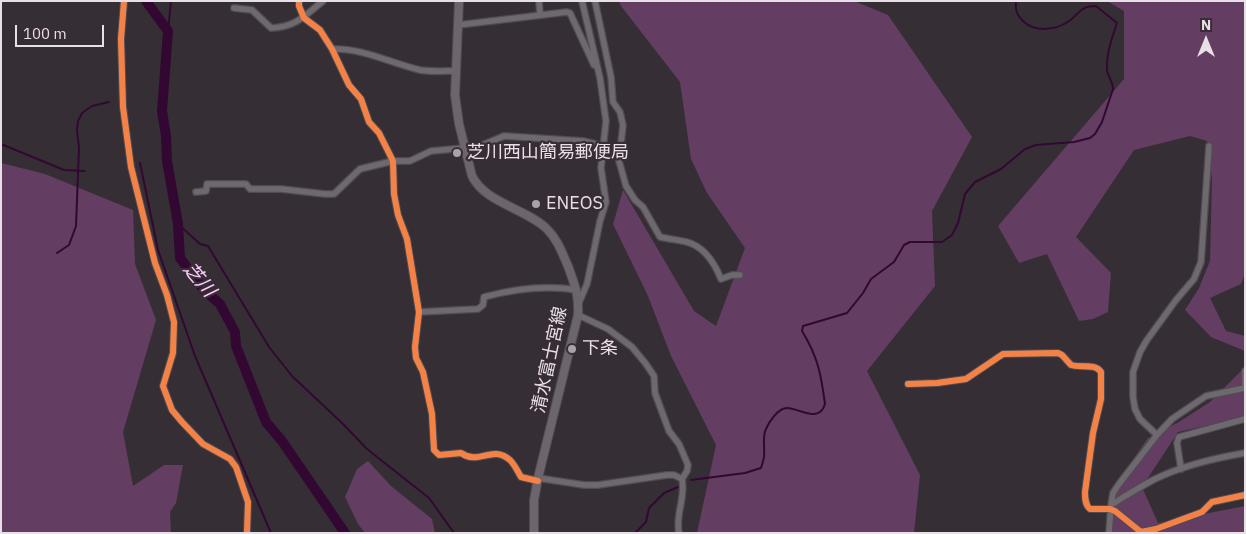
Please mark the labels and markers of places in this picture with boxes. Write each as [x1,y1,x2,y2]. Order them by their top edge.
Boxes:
place label: 芝川西山簡易郵便局 [467,142,629,164]
marker: 芝川西山簡易郵便局 [451,147,463,159]
place label: ENEOS [546,193,603,215]
marker: ENEOS [530,198,542,210]
place label: 下条 [582,338,618,360]
marker: 下条 [566,343,578,355]

